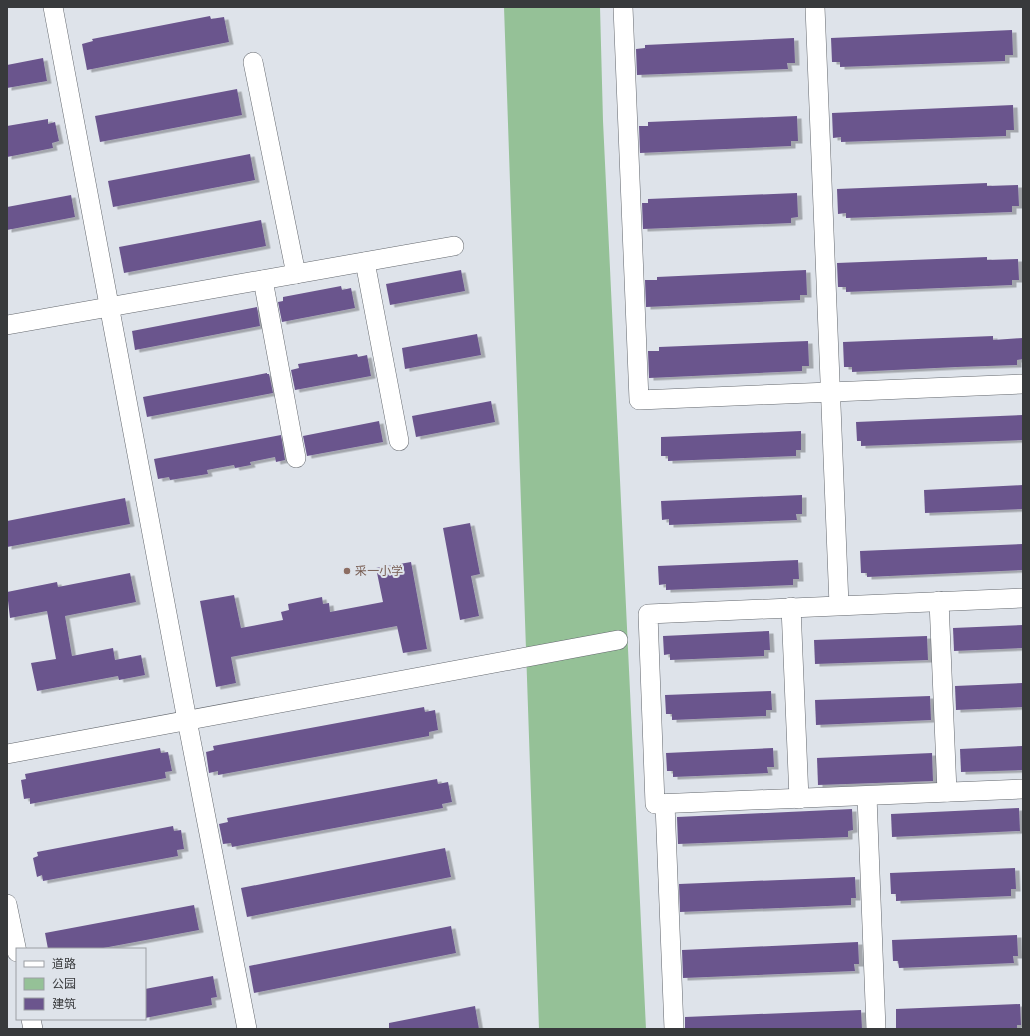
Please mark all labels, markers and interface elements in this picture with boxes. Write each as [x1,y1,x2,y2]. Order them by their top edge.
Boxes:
place label: 采一小学 [355,564,403,578]
marker: 采一小学 [342,566,352,576]
legend [16,948,146,1020]
text: 道路 [52,957,76,971]
text: 公园 [52,977,76,991]
text: 建筑 [52,997,76,1011]

